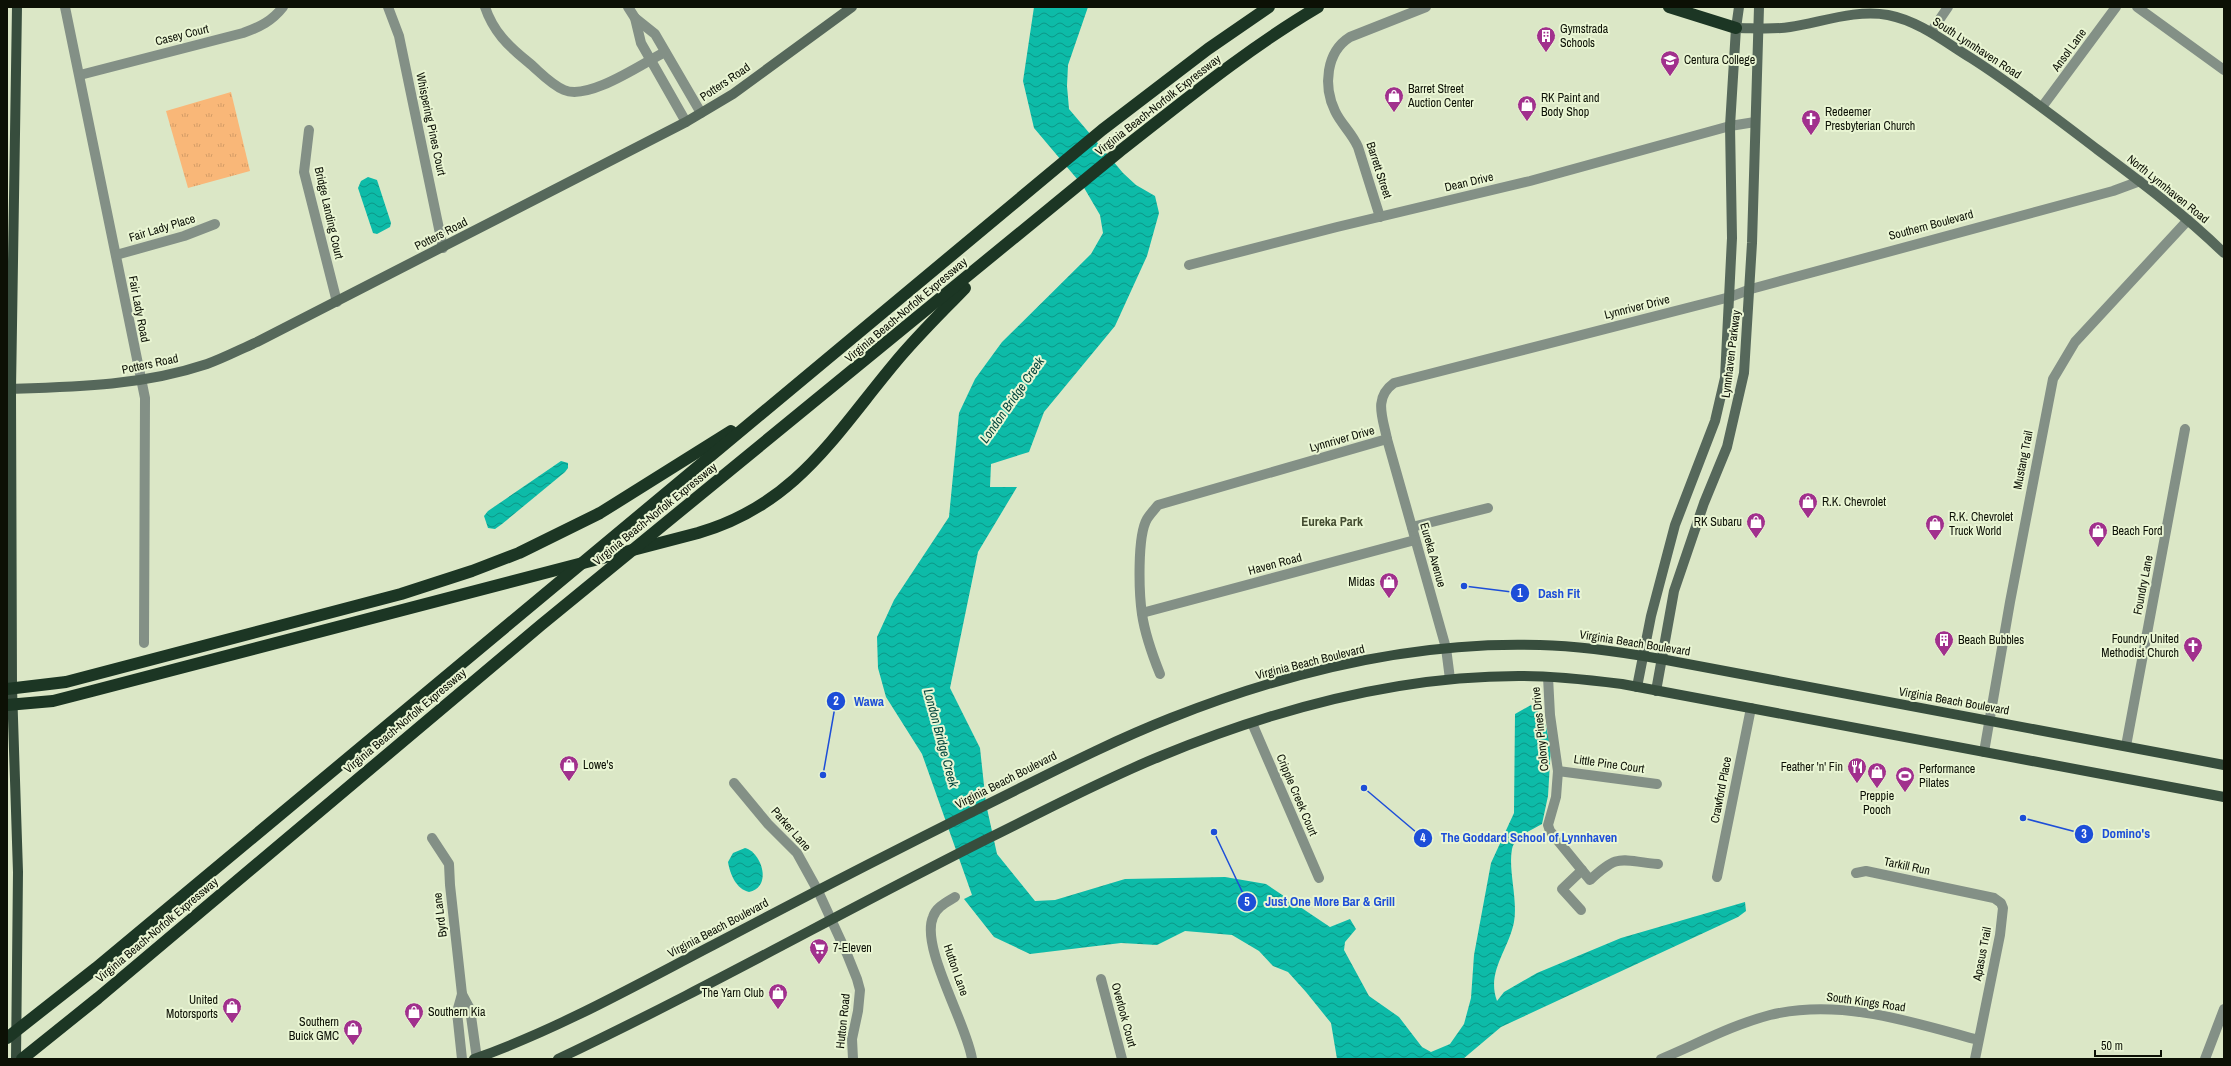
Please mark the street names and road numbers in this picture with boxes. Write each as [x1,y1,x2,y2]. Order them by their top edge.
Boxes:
street label: South Lynnhaven Road [1930,13,2024,83]
street label: Casey Court [154,21,211,49]
street label: Ansol Lane [2047,25,2090,75]
street label: Virginia Beach-Norfolk Expressway [1092,51,1224,159]
street label: Potters Road [697,59,753,105]
street label: Whispering Pines Court [412,71,450,177]
street label: Barrett Street [1362,140,1396,201]
street label: North Lynnhaven Road [2124,151,2212,227]
street label: Bridge Landing Court [311,165,347,261]
street label: Dean Drive [1443,169,1495,195]
street label: Southern Boulevard [1887,206,1975,244]
street label: Fair Lady Place [127,210,197,246]
street label: Potters Road [412,214,470,254]
street label: Virginia Beach-Norfolk Expressway [841,254,971,366]
street label: Fair Lady Road [125,274,153,344]
street label: Lynnriver Drive [1603,291,1671,323]
street label: Lynnhaven Parkway [1718,309,1744,399]
street label: Potters Road [120,350,180,378]
street label: Lynnriver Drive [1308,422,1376,456]
street label: Mustang Trail [2009,429,2037,491]
street label: Virginia Beach-Norfolk Expressway [590,459,720,569]
street label: Eureka Avenue [1416,521,1450,589]
street label: Haven Road [1247,549,1303,579]
street label: Foundry Lane [2129,554,2157,616]
street label: Virginia Beach Boulevard [1578,626,1692,660]
street label: Virginia Beach Boulevard [1254,641,1366,683]
street label: Virginia Beach-Norfolk Expressway [340,665,470,777]
street label: Virginia Beach Boulevard [1897,683,2011,719]
street label: Colony Pines Drive [1528,686,1552,772]
street label: Virginia Beach Boulevard [952,747,1060,813]
street label: Little Pine Court [1573,751,1646,777]
street label: Cripple Creek Court [1273,752,1322,839]
street label: Crawford Place [1707,755,1735,825]
street label: Parker Lane [767,804,815,854]
street label: Tarkill Run [1883,853,1931,879]
street label: Virginia Beach-Norfolk Expressway [92,874,222,986]
street label: Byrd Lane [429,892,451,938]
street label: Virginia Beach Boulevard [665,895,771,961]
street label: Apasus Trail [1969,926,1995,983]
street label: Hutton Lane [940,942,972,998]
street label: Overlook Court [1108,981,1140,1049]
street label: South Kings Road [1825,989,1907,1015]
street label: Hutton Road [832,993,854,1049]

